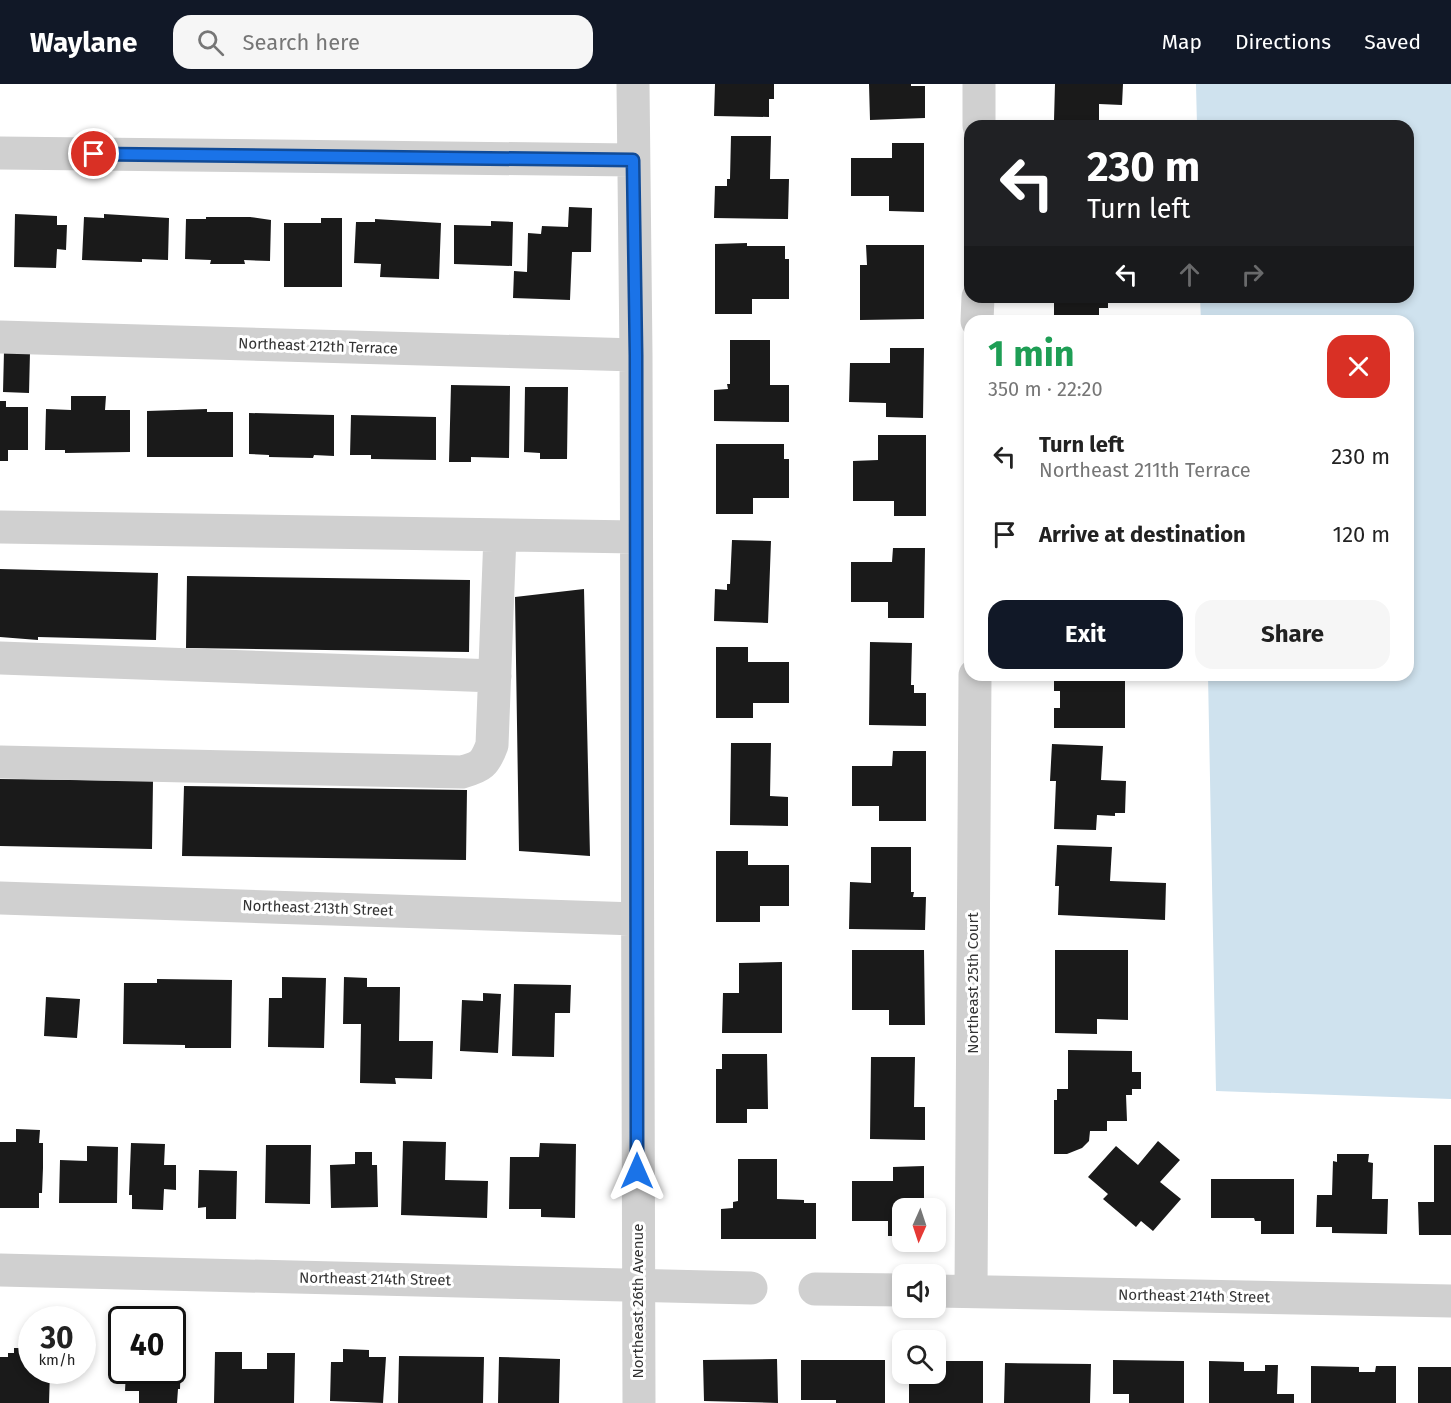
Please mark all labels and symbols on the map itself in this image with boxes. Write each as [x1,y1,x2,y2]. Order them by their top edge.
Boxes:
pin [68,128,119,179]
street label: Northeast 212th Terrace [238,334,398,358]
street label: Northeast 213th Street [242,896,395,920]
street label: Northeast 25th Court [964,912,982,1054]
position arrow [605,1139,669,1203]
north arrow [892,1198,946,1252]
street label: Northeast 26th Avenue [629,1224,647,1378]
street label: Northeast 214th Street [299,1269,452,1289]
street label: Northeast 214th Street [1118,1286,1271,1306]
speed limit sign: 40 [108,1306,186,1384]

